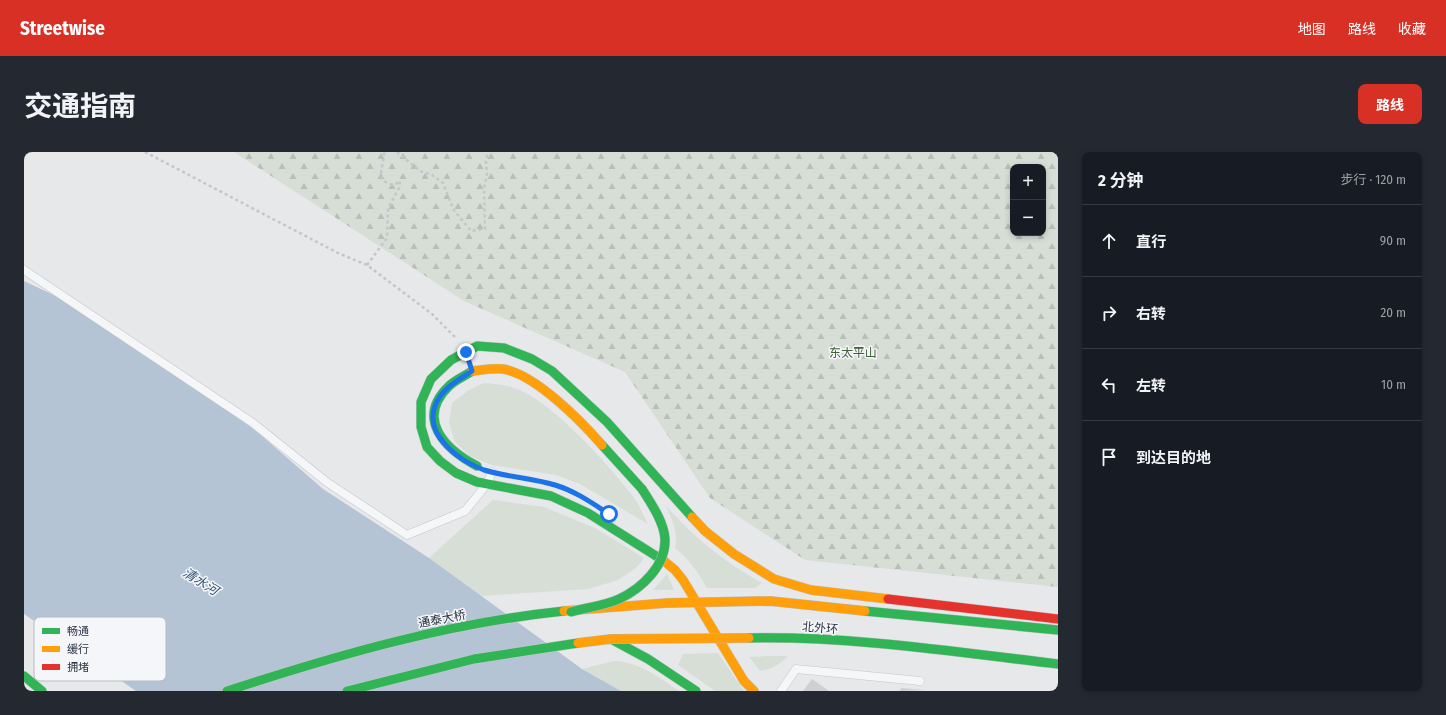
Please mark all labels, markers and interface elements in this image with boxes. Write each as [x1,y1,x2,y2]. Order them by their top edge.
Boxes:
text: Streetwise [20,17,105,40]
text: 地图 [1298,21,1326,38]
text: 路线 [1348,21,1376,38]
text: 收藏 [1398,21,1426,38]
button: 路线 [1358,84,1422,124]
text: 交通指南 [24,90,136,123]
map controls [1010,164,1046,236]
button: + [1010,164,1046,200]
text: 2 分钟 [1098,170,1143,191]
text: 步行 · 120 m [1341,172,1406,187]
button: − [1010,200,1046,236]
icon: ahead [1098,230,1120,252]
text: 直行 [1136,233,1166,251]
text: 90 m [1380,233,1406,248]
icon: right [1098,302,1120,324]
text: 右转 [1136,305,1166,323]
text: 20 m [1380,305,1406,320]
route end [457,343,475,361]
park label: 东太平山 [829,346,877,360]
icon: left [1098,374,1120,396]
text: 左转 [1136,377,1166,395]
text: 10 m [1381,377,1406,392]
icon: arrive [1098,446,1120,468]
text: 到达目的地 [1136,449,1211,467]
route start [600,505,618,523]
water label: 清水河 [180,565,224,600]
street label: 通泰大桥 [417,608,467,630]
legend [34,617,166,681]
street label: 北外环 [801,619,839,637]
text: 畅通 [67,625,89,638]
text: 缓行 [67,643,89,656]
text: 拥堵 [67,661,89,674]

